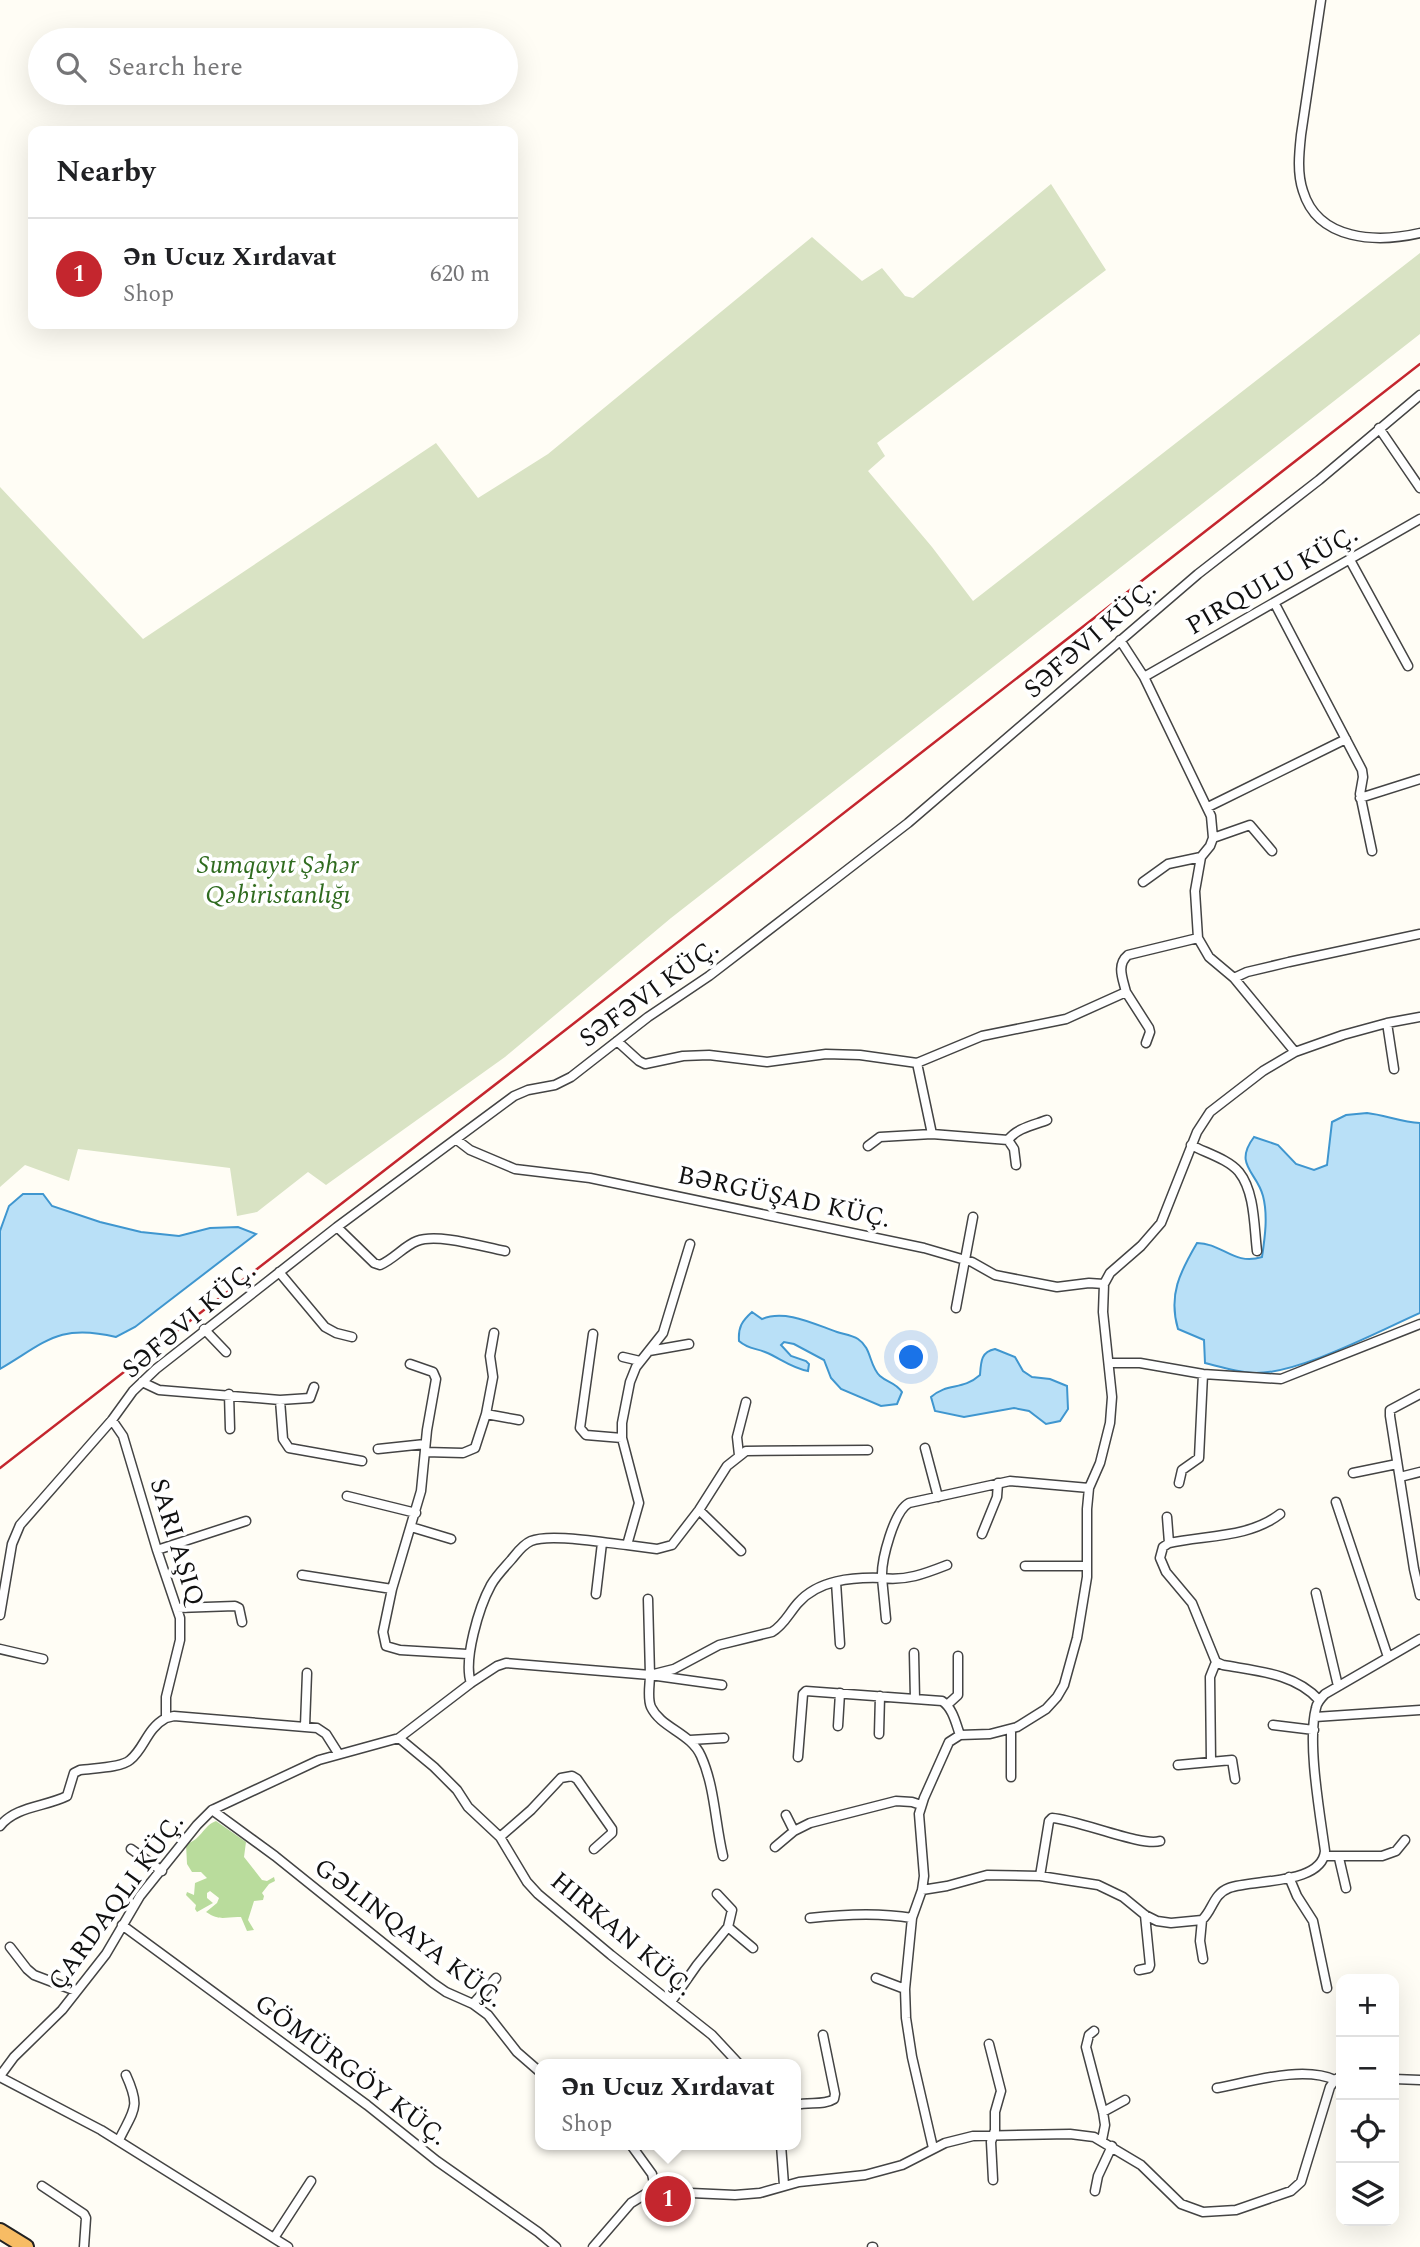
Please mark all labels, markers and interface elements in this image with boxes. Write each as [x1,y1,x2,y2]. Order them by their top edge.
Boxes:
search box [28,28,518,105]
text: Search here [108,47,243,87]
icon: search [52,48,90,86]
text: Nearby [56,149,155,195]
text: Ən Ucuz Xırdavat [123,237,336,277]
text: 1 [73,257,85,292]
text: 620 m [430,257,490,292]
text: Shop [123,277,174,312]
street label: PIRQULU KÜÇ. [1178,514,1366,646]
street label: SƏFƏVI KÜÇ. [1015,570,1165,708]
park label: Sumqayıt Şəhər Qəbiristanlığı [197,845,360,915]
street label: SƏFƏVI KÜÇ. [570,928,728,1058]
street label: BƏRGÜŞAD KÜÇ. [674,1155,894,1239]
street label: SƏFƏVI KÜÇ. [113,1252,265,1388]
your location [894,1340,928,1374]
street label: SARI AŞIQ [139,1473,215,1611]
street label: ÇARDAQLI KÜÇ. [38,1805,194,1999]
street label: GƏLINQAYA KÜÇ. [305,1848,513,2018]
street label: HIRKAN KÜÇ. [541,1862,703,2006]
map controls [1336,1974,1399,2226]
button: + [1336,1974,1399,2037]
street label: GÖMÜRGÖY KÜÇ. [246,1984,456,2156]
button: − [1336,2037,1399,2100]
popup [535,2059,801,2150]
text: Ən Ucuz Xırdavat [561,2067,775,2107]
button: locate [1336,2100,1399,2163]
text: Shop [561,2107,612,2142]
button: layers [1336,2163,1399,2226]
pin: 1 [645,2173,691,2225]

